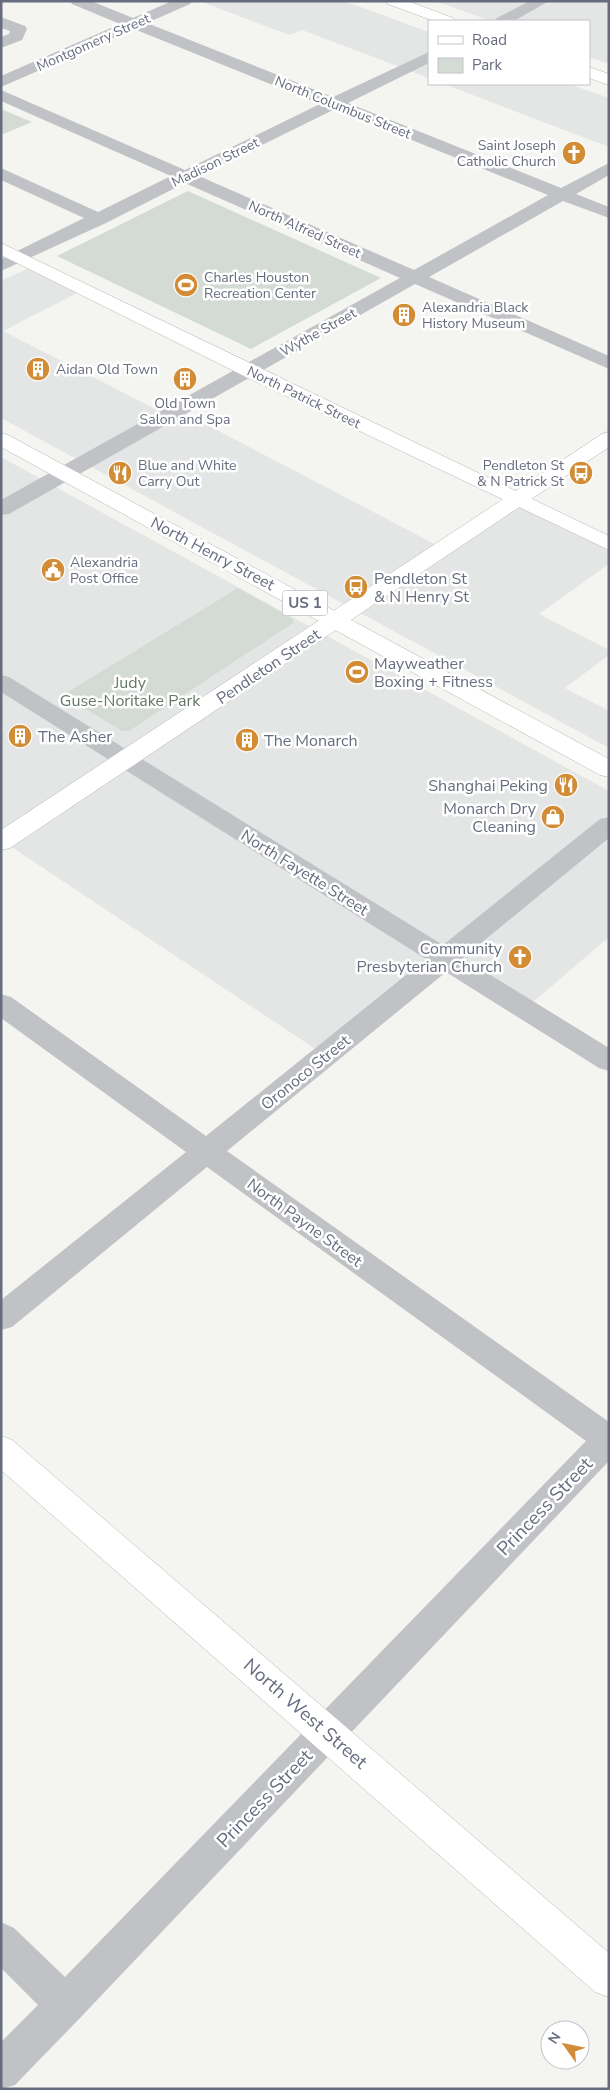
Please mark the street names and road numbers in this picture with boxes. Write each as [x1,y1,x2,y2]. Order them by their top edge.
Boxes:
street label: Montgomery Street [33,9,153,76]
street label: North Columbus Street [272,71,414,144]
street label: Madison Street [168,133,262,192]
street label: North Alfred Street [246,196,364,263]
street label: Wythe Street [277,304,360,361]
street label: North Patrick Street [244,362,364,433]
street label: North Henry Street [147,512,279,596]
road number: US 1 [282,590,328,616]
street label: Pendleton Street [212,624,325,710]
street label: North Fayette Street [237,825,373,921]
street label: Oronoco Street [256,1030,355,1116]
street label: North Payne Street [242,1174,367,1272]
street label: Princess Street [491,1452,599,1562]
street label: North West Street [238,1653,373,1775]
street label: Princess Street [211,1744,319,1854]

